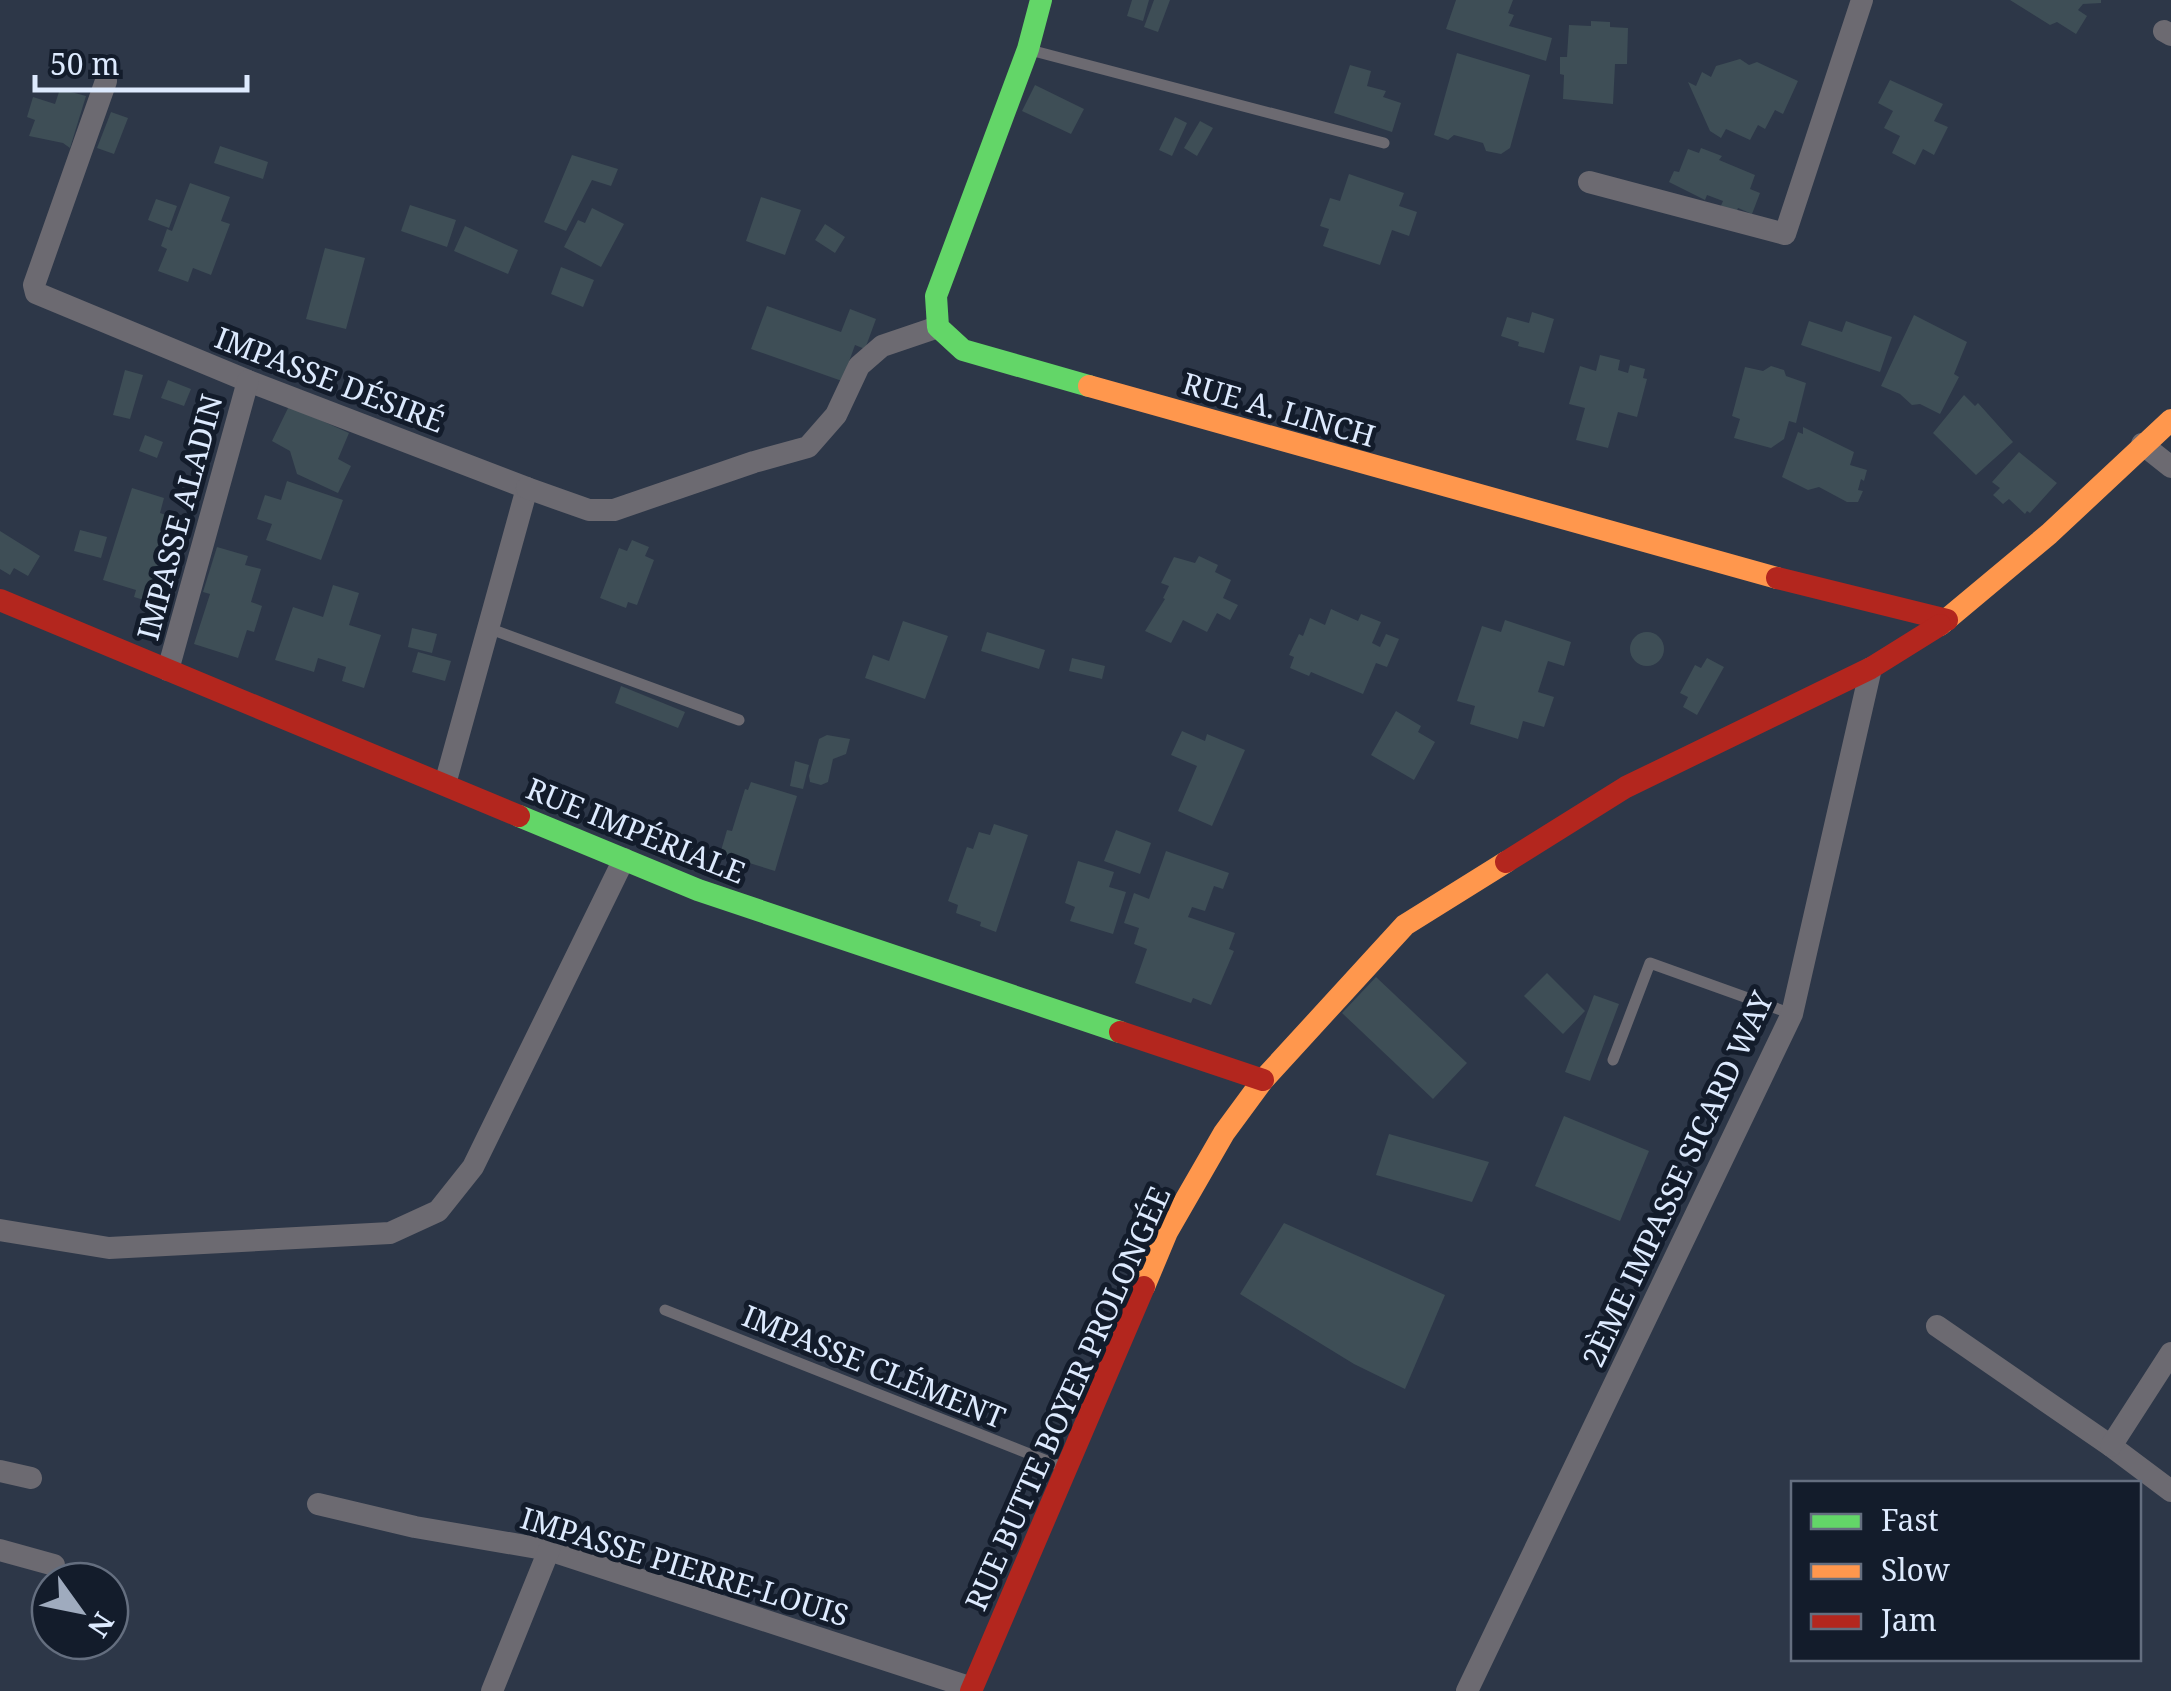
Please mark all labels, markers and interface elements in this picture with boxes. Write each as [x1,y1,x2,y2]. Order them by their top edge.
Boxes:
scale bar [35,30,248,92]
text: 50 m [50,43,120,84]
street label: IMPASSE DÉSIRÉ [210,316,450,442]
street label: RUE A. LINCH [1178,362,1380,456]
street label: IMPASSE ALADIN [126,390,232,644]
street label: RUE IMPÉRIALE [521,767,751,893]
street label: 2ÈME IMPASSE SICARD WAY [1572,985,1782,1373]
street label: RUE BUTTE BOYER PROLONGÉE [955,1180,1179,1616]
street label: IMPASSE CLÉMENT [737,1295,1011,1437]
legend [1791,1481,2141,1661]
street label: IMPASSE PIERRE-LOUIS [516,1497,854,1635]
text: Fast [1881,1499,1938,1540]
text: Slow [1881,1549,1950,1590]
north arrow [30,1561,130,1661]
text: Jam [1880,1599,1937,1640]
text: N [80,1606,124,1645]

